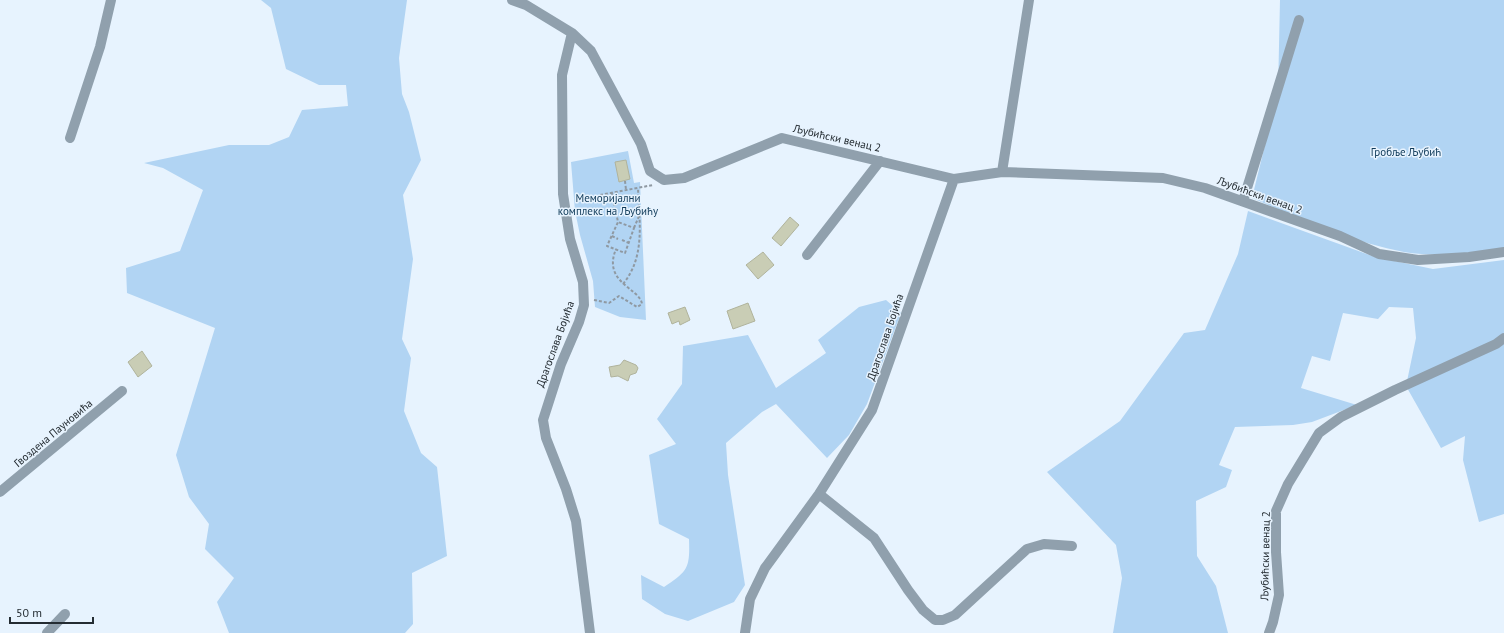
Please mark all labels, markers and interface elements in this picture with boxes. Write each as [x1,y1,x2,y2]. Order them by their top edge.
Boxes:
street label: Љубићски венац 2 [791,121,882,155]
park label: Гробље Љубић [1371,145,1441,159]
street label: Љубићски венац 2 [1215,173,1304,217]
park label: Меморијални комплекс на Љубићу [558,191,659,218]
street label: Драгослава Бојића [864,292,906,382]
street label: Драгослава Бојића [533,299,577,389]
street label: Гвоздена Пауновића [11,396,95,470]
street label: Љубићски венац 2 [1257,511,1273,602]
scale bar [10,599,93,625]
text: 50 m [16,605,42,620]

